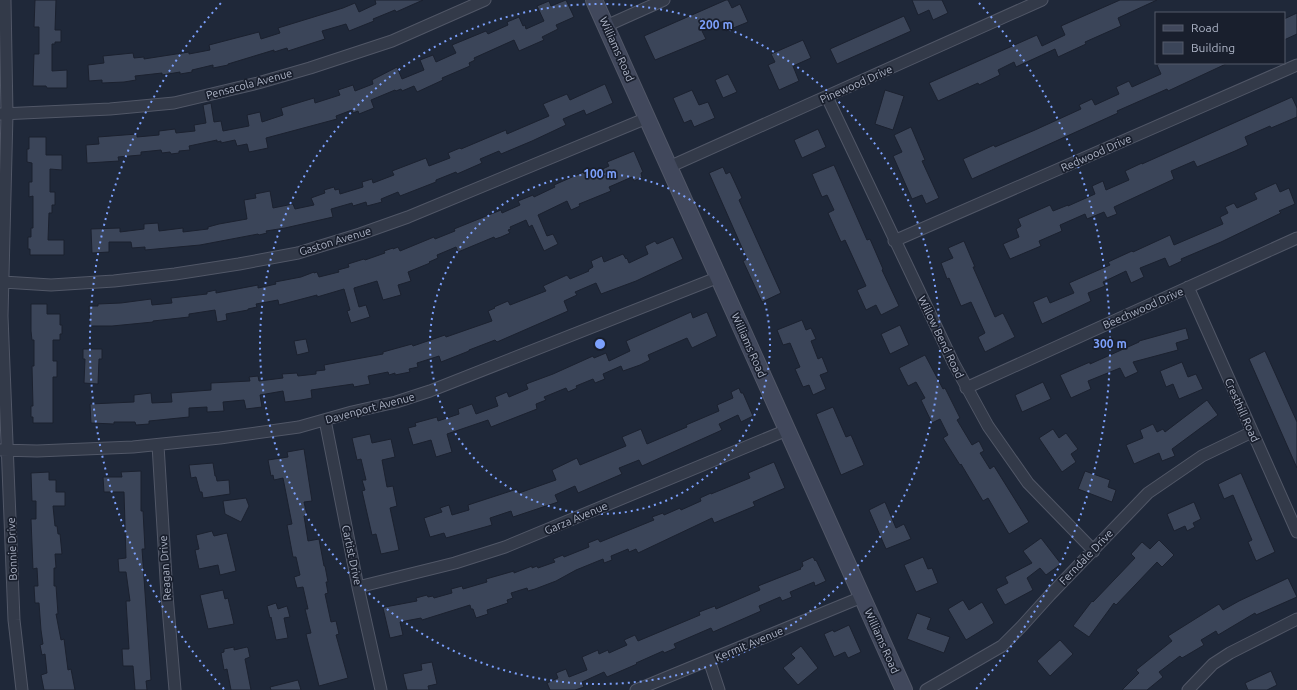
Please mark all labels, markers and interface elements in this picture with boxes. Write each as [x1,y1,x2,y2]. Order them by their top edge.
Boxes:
legend [1155,12,1285,64]
street label: Williams Road [597,15,637,83]
text: 200 m [699,18,733,31]
text: Road [1191,21,1219,34]
text: Building [1191,41,1235,54]
street label: Pinewood Drive [818,63,894,105]
street label: Pensacola Avenue [205,67,293,101]
street label: Redwood Drive [1059,132,1133,174]
text: 100 m [583,167,617,180]
street label: Gaston Avenue [298,224,372,258]
street label: Beechwood Drive [1101,285,1185,331]
street label: Willow Bend Road [916,294,966,380]
street label: Williams Road [729,311,769,379]
centre of rings [593,337,607,351]
text: 300 m [1093,337,1127,350]
street label: Cresthill Road [1223,376,1261,444]
street label: Davenport Avenue [324,390,416,426]
street label: Garza Avenue [543,499,609,537]
street label: Bonnie Drive [5,517,19,581]
street label: Cartist Drive [340,524,364,586]
street label: Ferndale Drive [1057,527,1115,587]
street label: Reagan Drive [157,535,173,601]
street label: Williams Road [862,607,902,675]
street label: Kermit Avenue [713,624,785,664]

